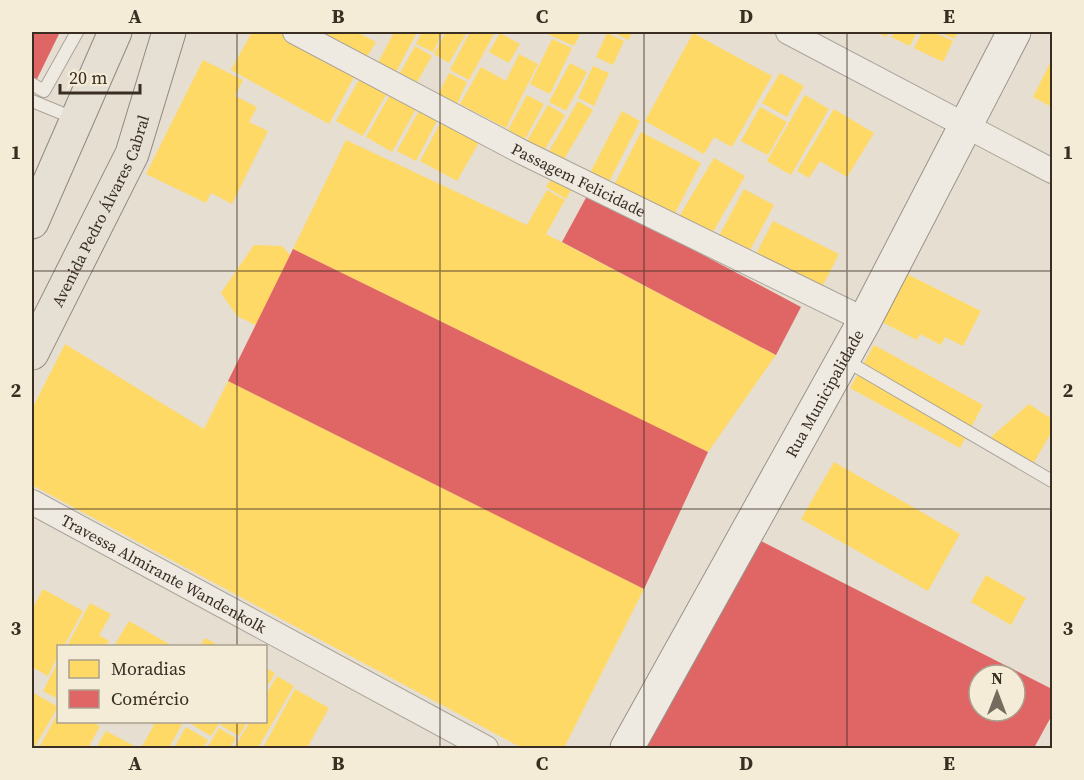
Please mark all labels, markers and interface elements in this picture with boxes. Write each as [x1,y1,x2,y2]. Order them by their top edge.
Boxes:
text: A [128,2,142,30]
text: B [331,2,345,30]
text: C [536,2,548,30]
text: D [739,2,753,30]
text: E [943,2,955,30]
scale bar [60,57,140,95]
text: 20 m [69,65,107,90]
street label: Avenida Pedro Álvares Cabral [46,112,154,311]
street label: Passagem Felicidade [508,137,650,222]
text: 1 [11,138,21,166]
text: 1 [1063,138,1073,166]
street label: Rua Municipalidade [780,325,869,461]
text: 2 [11,376,22,404]
text: 2 [1063,376,1074,404]
street label: Travessa Almirante Wandenkolk [57,509,271,638]
text: 3 [11,614,22,642]
text: 3 [1063,614,1074,642]
legend [57,645,267,723]
text: Moradias [111,656,186,681]
north arrow [967,663,1027,723]
text: N [991,667,1003,689]
text: Comércio [111,686,189,711]
text: A [128,749,142,777]
text: B [331,749,345,777]
text: C [536,749,548,777]
text: D [739,749,753,777]
text: E [943,749,955,777]

